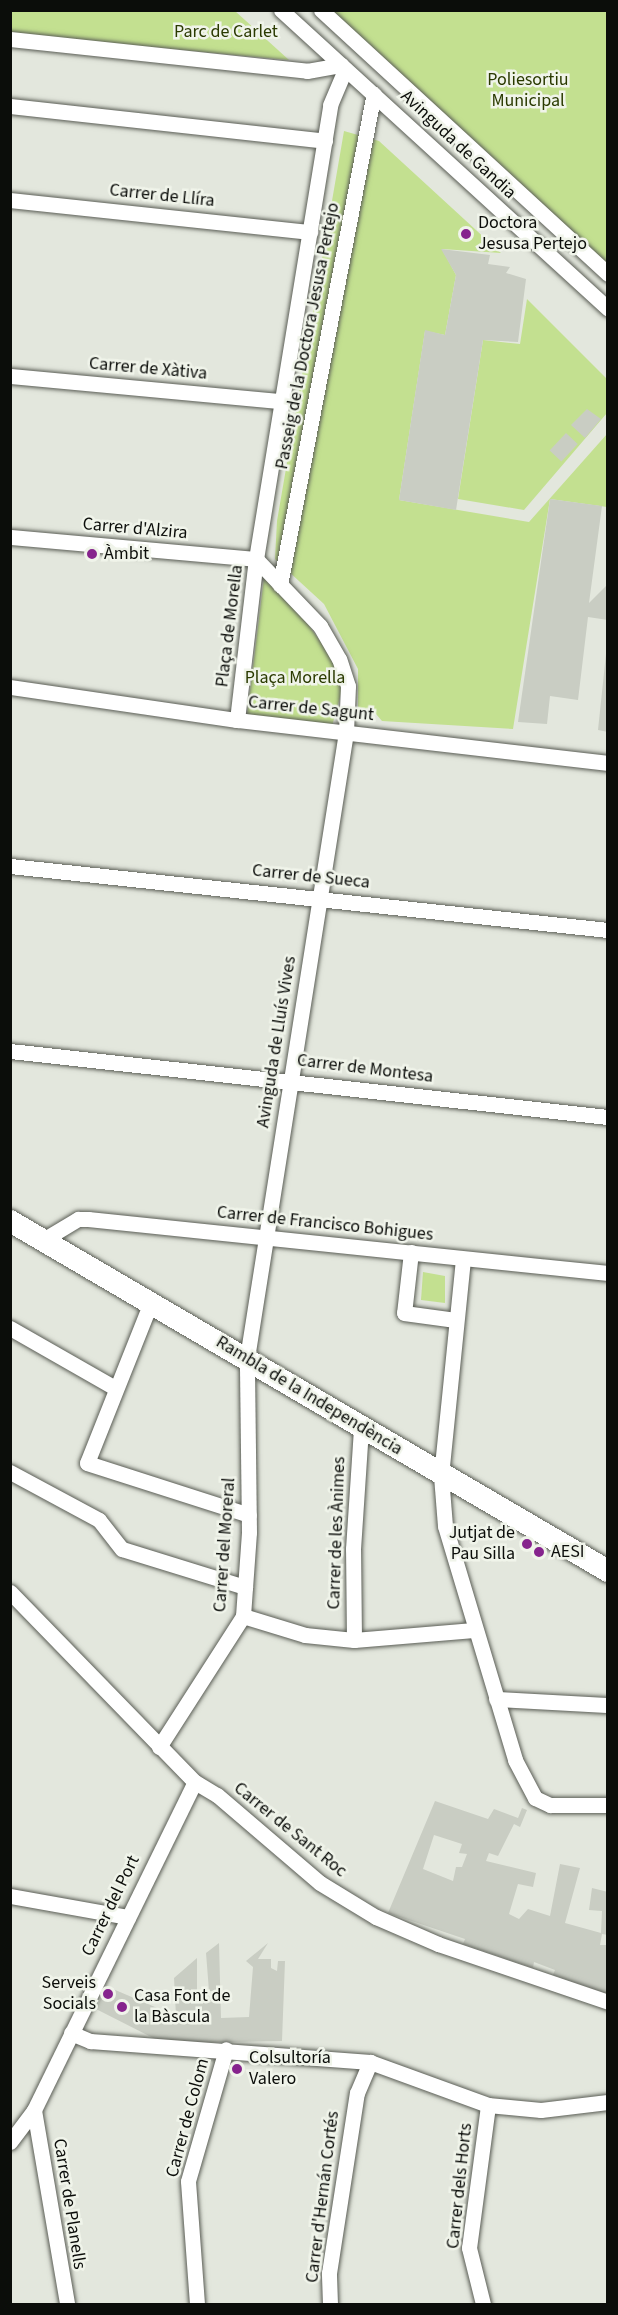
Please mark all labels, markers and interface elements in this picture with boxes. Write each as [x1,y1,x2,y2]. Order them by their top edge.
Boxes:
park label: Parc de Carlet [174,21,278,43]
park label: Poliesortiu Municipal [487,70,569,112]
street label: Avinguda de Gandia [396,86,520,204]
street label: Carrer de Llíra [108,180,216,212]
street label: Passeig de la Doctora Jesusa Pertejo [272,201,344,471]
place label: Doctora Jesusa Pertejo [478,213,587,256]
marker: Doctora Jesusa Pertejo [459,227,473,241]
street label: Carrer de Xàtiva [88,353,208,385]
street label: Carrer d'Alzira [82,514,188,544]
place label: Àmbit [104,543,149,565]
marker: Àmbit [85,547,99,561]
street label: Plaça de Morella [212,564,248,688]
park label: Plaça Morella [245,667,345,689]
street label: Carrer de Sagunt [247,692,375,726]
street label: Carrer de Sueca [251,860,371,894]
street label: Avinguda de Lluís Vives [253,955,301,1129]
street label: Carrer de Montesa [296,1050,434,1088]
street label: Carrer de Francisco Bohigues [216,1202,434,1246]
street label: Rambla de la Independència [212,1332,406,1460]
street label: Carrer de les Ànimes [324,1456,350,1610]
street label: Carrer del Moreral [210,1477,240,1613]
place label: Jutjat de Pau Silla [449,1523,515,1565]
marker: Jutjat de Pau Silla [520,1537,534,1551]
place label: AESI [551,1541,585,1563]
marker: AESI [532,1545,546,1559]
street label: Carrer de Sant Roc [229,1778,351,1882]
street label: Carrer del Port [77,1852,145,1960]
place label: Serveis Socials [42,1973,96,2016]
place label: Casa Font de la Bàscula [134,1986,230,2028]
marker: Serveis Socials [101,1987,115,2001]
marker: Casa Font de la Bàscula [115,2000,129,2014]
place label: Colsultoría Valero [249,2048,331,2090]
street label: Carrer de Colom [162,2056,214,2180]
marker: Colsultoría Valero [230,2062,244,2076]
street label: Carrer d'Hernán Cortés [302,2110,344,2284]
street label: Carrer dels Horts [443,2122,477,2250]
street label: Carrer de Planells [48,2137,90,2271]

